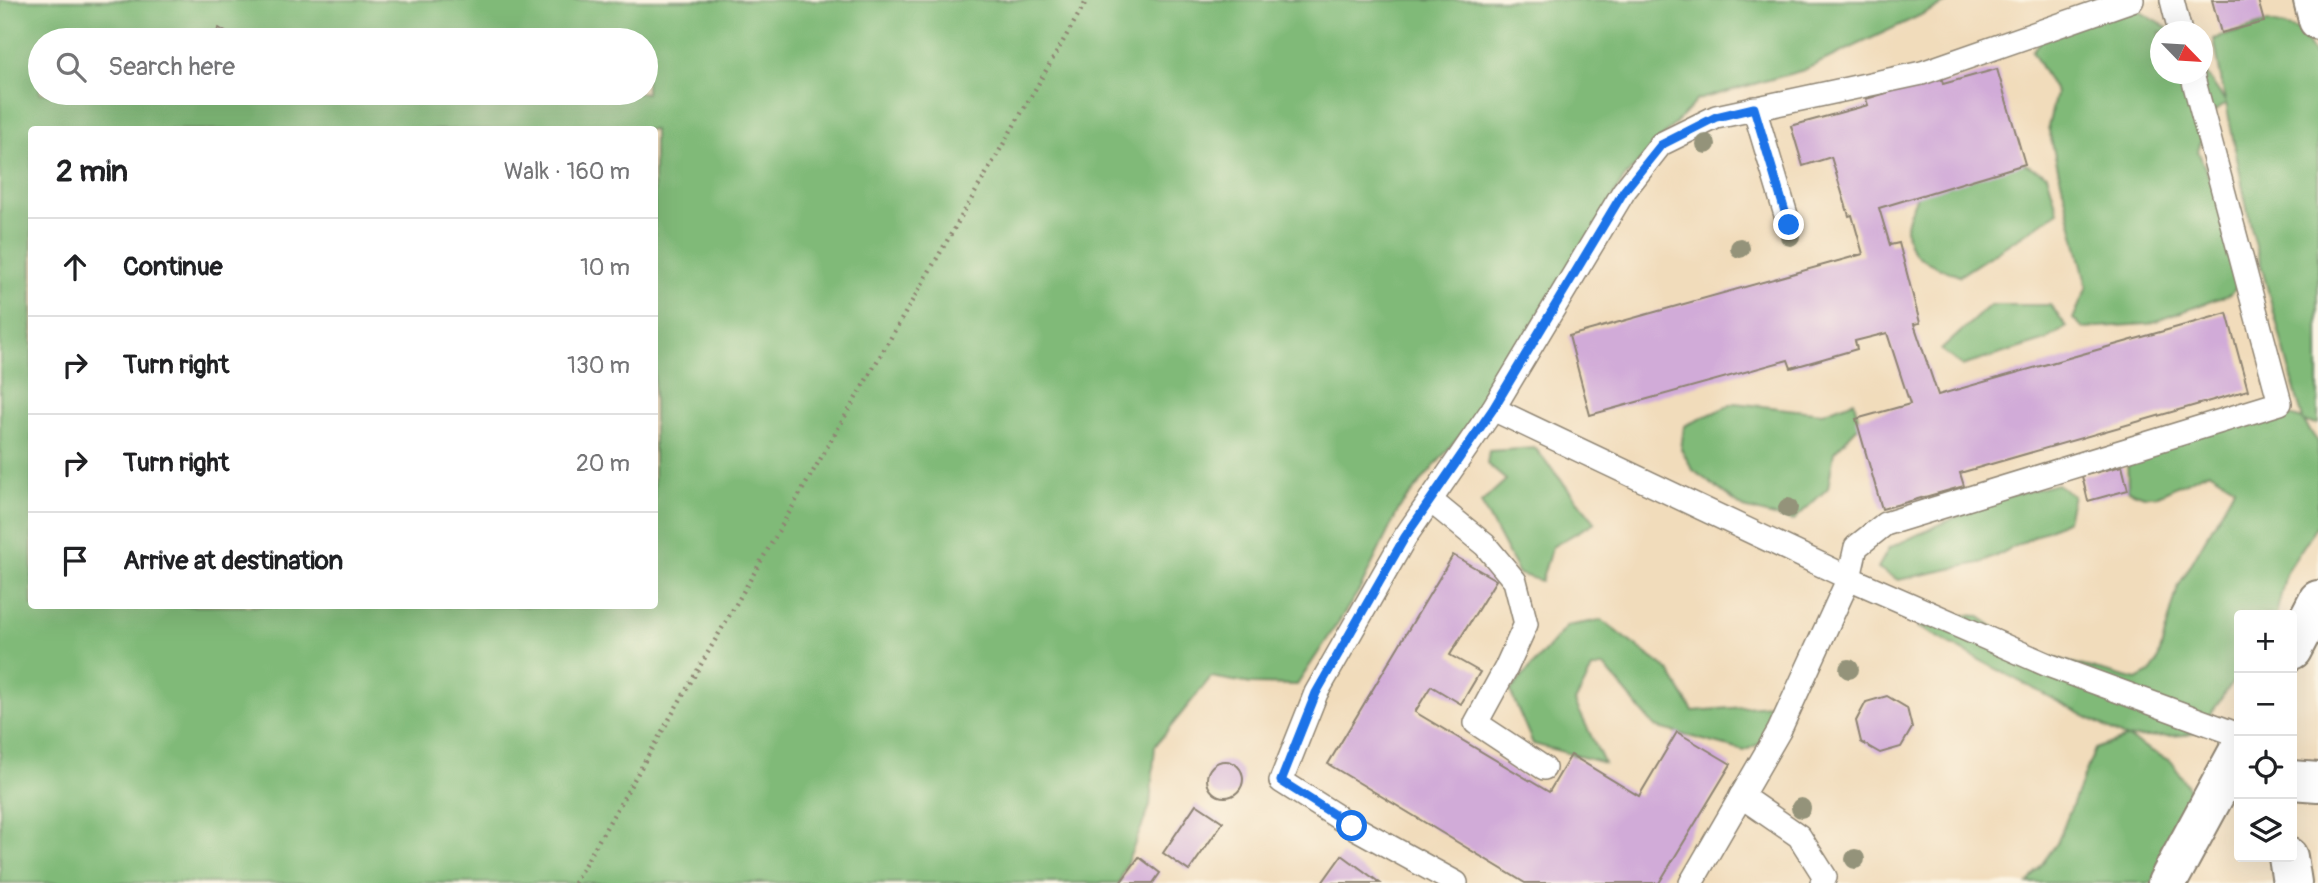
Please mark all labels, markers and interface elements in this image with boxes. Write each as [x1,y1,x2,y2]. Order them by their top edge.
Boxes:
north arrow [2150,21,2213,84]
search box [28,28,658,105]
icon: search [52,48,90,86]
text: Search here [108,51,235,83]
text: 2 min [56,153,128,190]
text: Walk · 160 m [504,157,630,186]
route end [1773,209,1804,240]
icon: ahead [56,248,94,286]
text: Continue [123,251,223,283]
text: 10 m [580,253,630,282]
icon: right [56,346,94,384]
text: Turn right [123,349,229,381]
text: 130 m [567,351,630,380]
icon: right [56,444,94,482]
text: Turn right [123,447,229,479]
text: 20 m [576,449,630,478]
icon: arrive [56,542,94,580]
text: Arrive at destination [123,545,343,577]
map controls [2234,610,2297,862]
button: + [2234,610,2297,673]
button: − [2234,673,2297,736]
button: locate [2234,736,2297,799]
button: layers [2234,799,2297,862]
route start [1336,810,1367,841]

